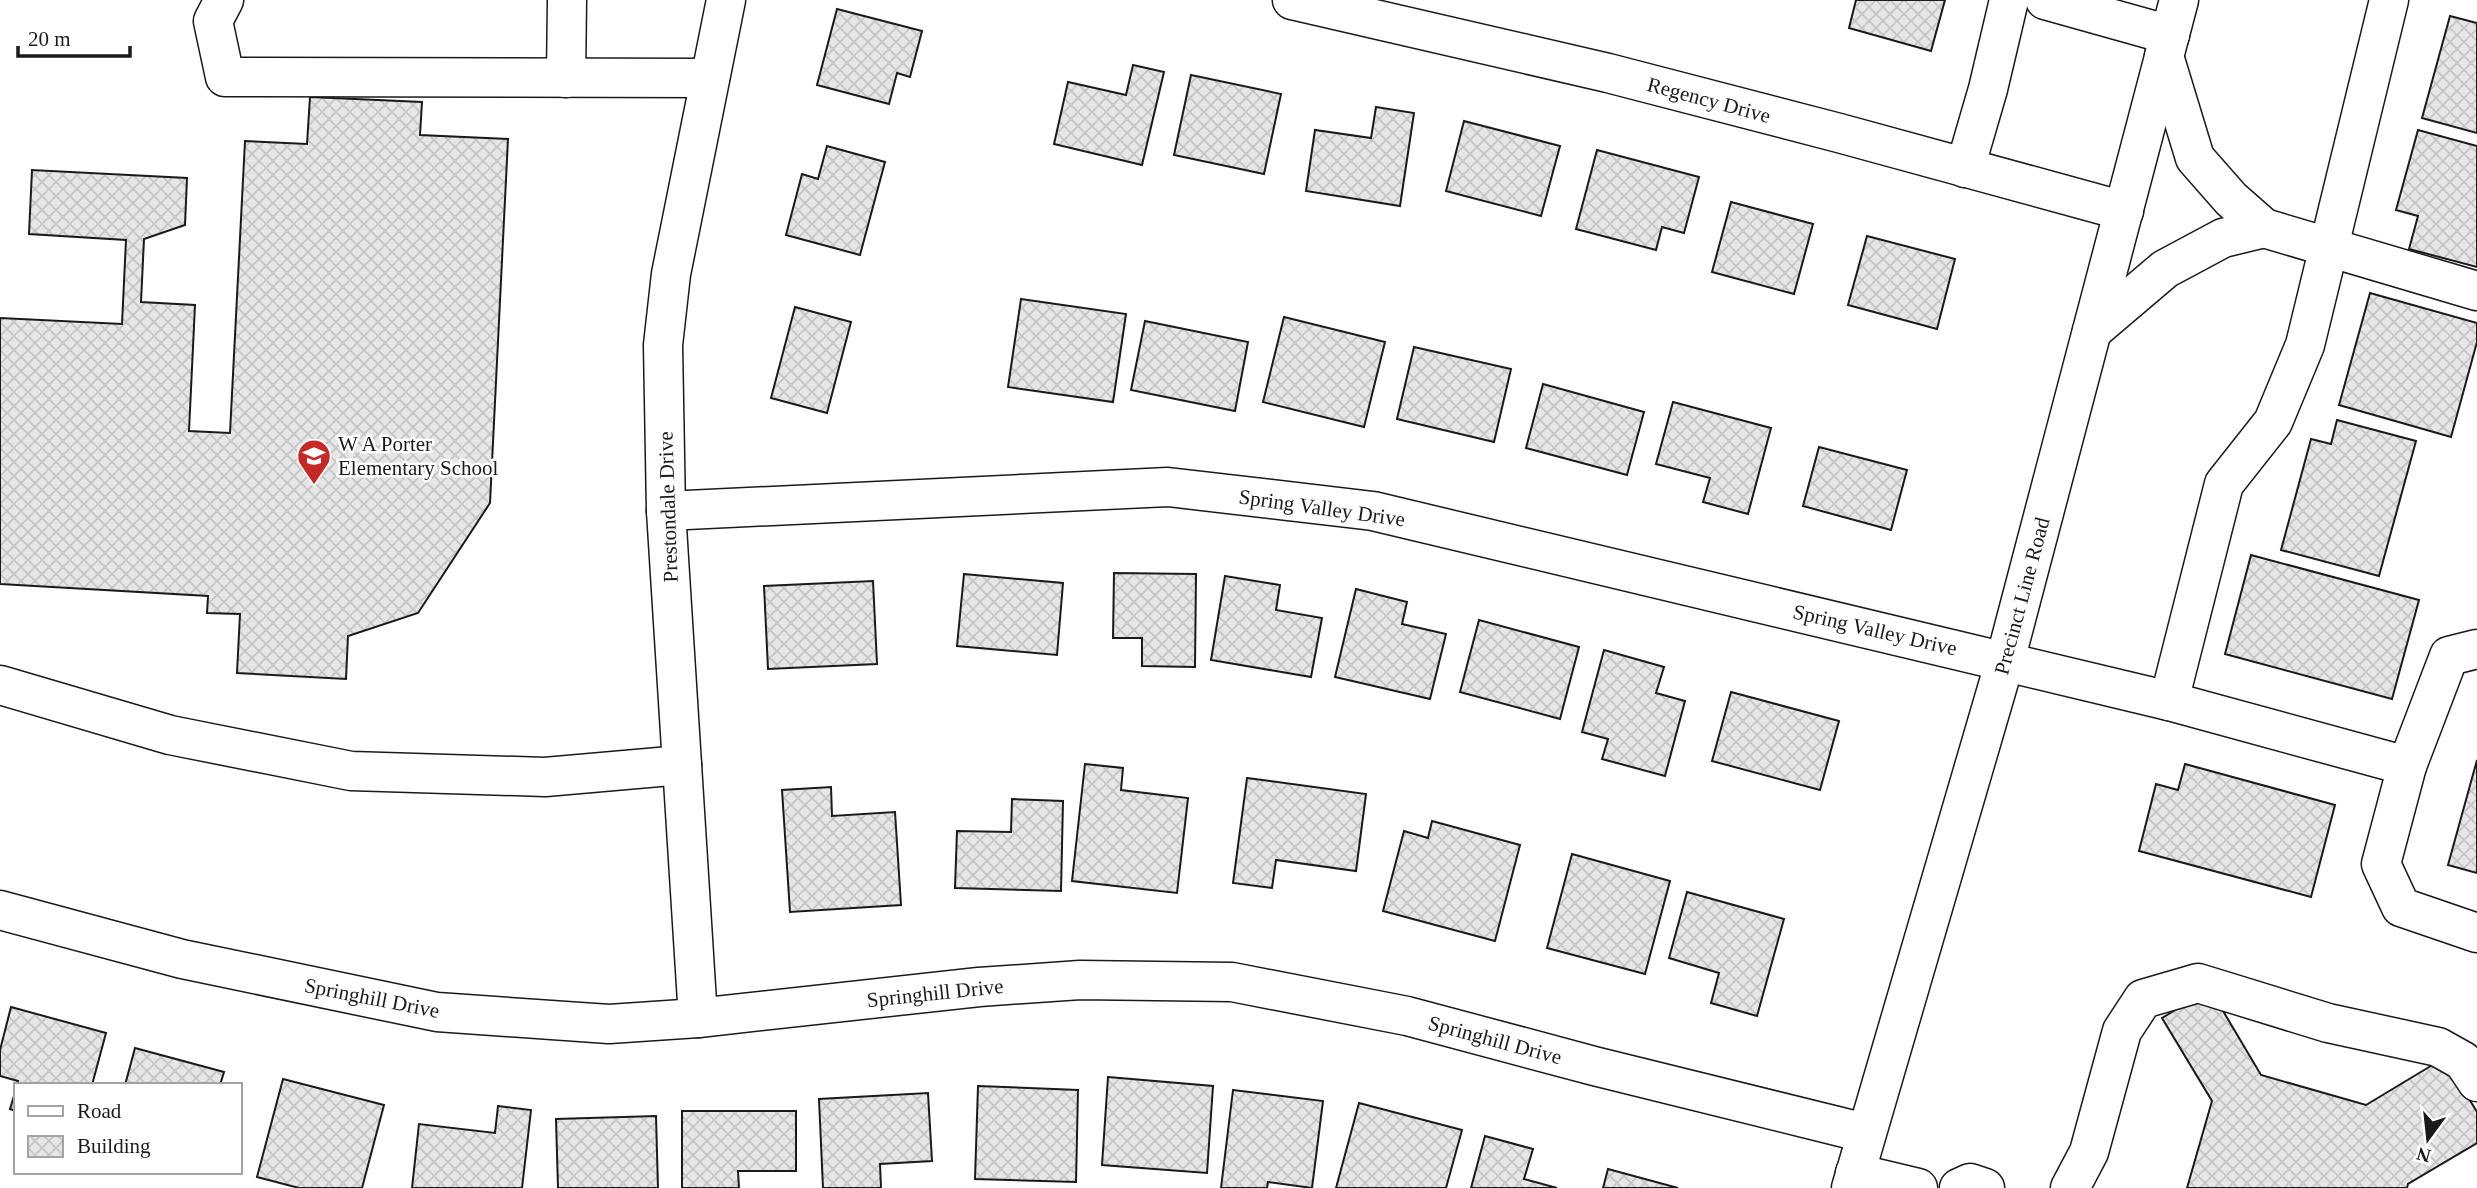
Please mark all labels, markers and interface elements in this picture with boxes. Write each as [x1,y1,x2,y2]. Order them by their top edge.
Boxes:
scale bar [18,14,130,58]
text: 20 m [28,27,71,51]
street label: Regency Drive [1645,72,1773,128]
street label: Prestondale Drive [653,431,683,583]
place label: W A Porter Elementary School [338,432,499,480]
school or university icon: W A Porter Elementary School [295,437,333,486]
street label: Spring Valley Drive [1237,484,1407,532]
street label: Precinct Line Road [1989,514,2055,677]
street label: Spring Valley Drive [1791,599,1959,661]
street label: Springhill Drive [302,973,442,1023]
street label: Springhill Drive [866,974,1004,1012]
street label: Springhill Drive [1426,1011,1564,1069]
legend [14,1083,242,1174]
text: Road [77,1099,122,1123]
north arrow [2393,1104,2463,1174]
text: Building [77,1134,151,1158]
text: N [2414,1143,2433,1167]

